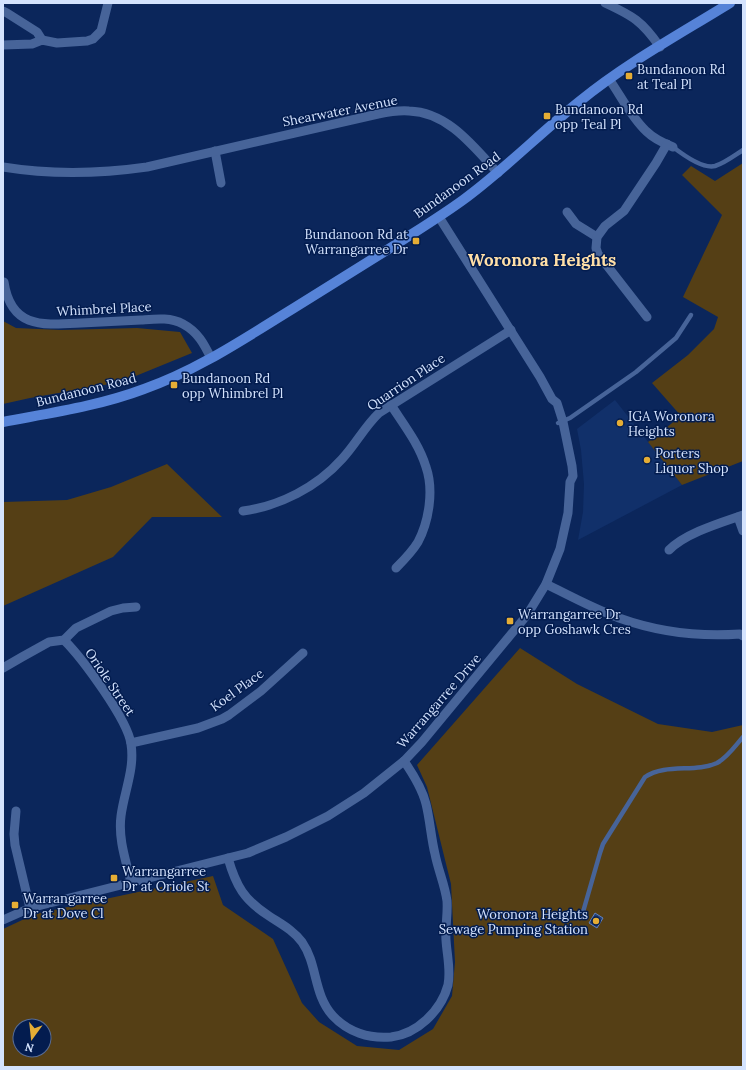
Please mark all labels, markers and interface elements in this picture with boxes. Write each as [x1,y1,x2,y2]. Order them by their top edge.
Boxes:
place label: Bundanoon Rd at Teal Pl [637,61,726,93]
marker: Bundanoon Rd at Teal Pl [624,71,634,81]
street label: Shearwater Avenue [281,92,399,130]
place label: Bundanoon Rd opp Teal Pl [555,101,644,133]
marker: Bundanoon Rd opp Teal Pl [542,111,552,121]
street label: Bundanoon Road [410,148,504,222]
place label: Bundanoon Rd at Warrangarree Dr [305,226,408,258]
marker: Bundanoon Rd at Warrangarree Dr [411,236,421,246]
district label: Woronora Heights [468,249,616,271]
street label: Whimbrel Place [56,298,152,320]
street label: Quarrion Place [364,350,448,414]
street label: Bundanoon Road [34,369,138,411]
place label: Bundanoon Rd opp Whimbrel Pl [182,370,284,402]
marker: Bundanoon Rd opp Whimbrel Pl [169,380,179,390]
place label: IGA Woronora Heights [628,408,715,440]
marker: IGA Woronora Heights [615,418,625,428]
place label: Porters Liquor Shop [655,445,729,477]
marker: Porters Liquor Shop [642,455,652,465]
place label: Warrangarree Dr opp Goshawk Cres [518,606,631,638]
marker: Warrangarree Dr opp Goshawk Cres [505,616,515,626]
street label: Oriole Street [81,645,139,719]
street label: Warrangarree Drive [393,650,485,752]
street label: Koel Place [207,665,267,715]
place label: Warrangarree Dr at Oriole St [122,863,209,895]
marker: Warrangarree Dr at Oriole St [109,873,119,883]
place label: Warrangarree Dr at Dove Cl [23,890,107,922]
marker: Warrangarree Dr at Dove Cl [10,900,20,910]
place label: Woronora Heights Sewage Pumping Station [439,906,588,938]
marker: Woronora Heights Sewage Pumping Station [591,916,601,926]
north arrow [12,1018,52,1058]
text: N [23,1040,35,1056]

